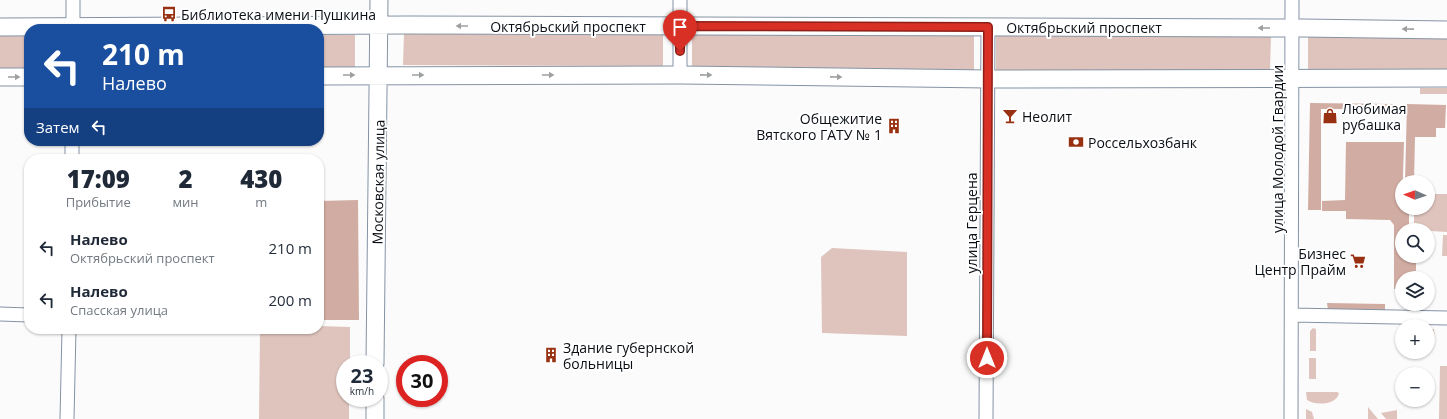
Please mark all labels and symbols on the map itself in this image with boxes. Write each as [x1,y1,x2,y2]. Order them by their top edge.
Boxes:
bus stop icon: Библиотека имени Пушкина [160,5,178,23]
place label: Библиотека имени Пушкина [181,5,376,24]
pin [663,10,697,51]
street label: Октябрьский проспект [490,17,646,36]
street label: Октябрьский проспект [1006,18,1162,37]
one-way arrow [455,23,468,29]
one-way arrow [1257,25,1270,31]
one-way arrow [1401,26,1414,32]
street label: улица Молодой Гвардии [1268,65,1287,233]
one-way arrow [343,72,356,78]
one-way arrow [412,72,425,78]
one-way arrow [542,72,555,78]
one-way arrow [700,72,713,78]
one-way arrow [8,74,21,80]
one-way arrow [830,74,843,80]
place label: Любимая рубашка [1342,99,1406,134]
bar icon: Неолит [1001,107,1019,125]
place label: Неолит [1022,107,1073,126]
shop icon: Любимая рубашка [1321,107,1339,125]
place label: Общежитие Вятского ГАТУ № 1 [756,109,882,144]
building icon: Общежитие Вятского ГАТУ № 1 [885,117,903,135]
street label: Московская улица [367,119,389,245]
bank icon: Россельхозбанк [1067,133,1085,151]
place label: Россельхозбанк [1088,133,1198,152]
street label: улица Герцена [962,172,981,274]
north arrow [1395,175,1435,215]
place label: Бизнес Центр Прайм [1254,244,1346,279]
supermarket icon: Бизнес Центр Прайм [1349,252,1367,270]
position arrow [966,337,1008,379]
place label: Здание губернской больницы [563,338,694,373]
building icon: Здание губернской больницы [542,346,560,364]
speed limit sign: 30 [396,355,448,407]

